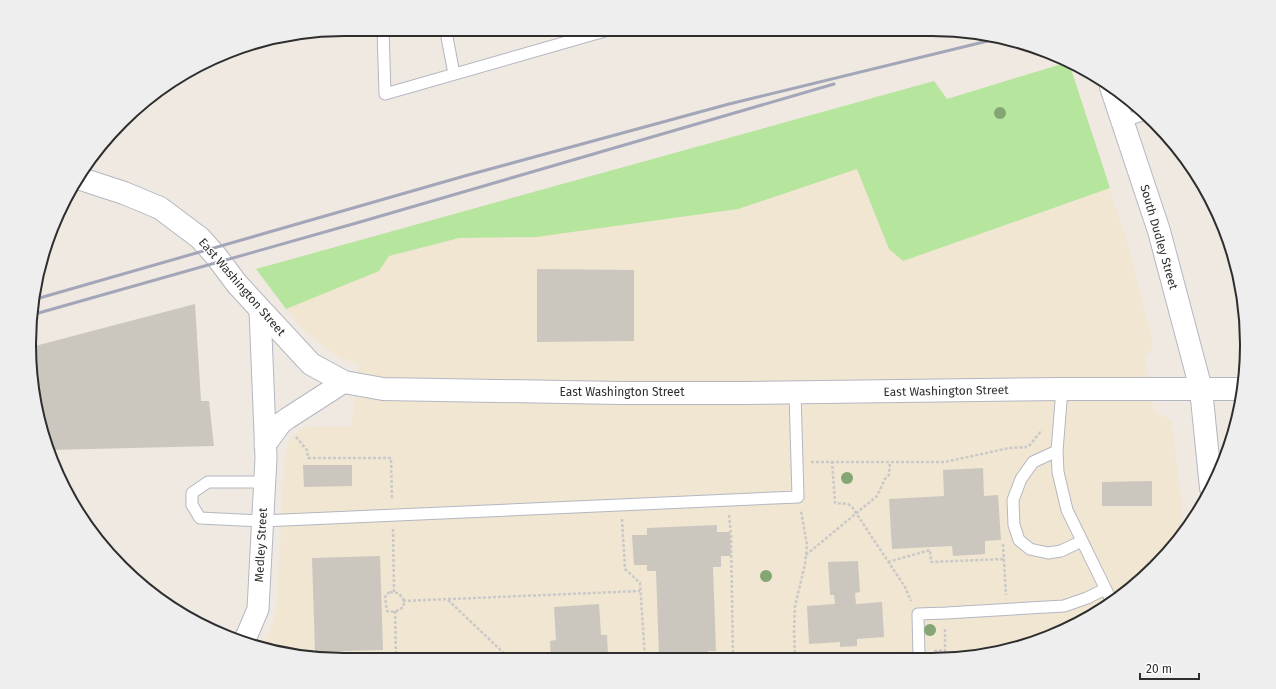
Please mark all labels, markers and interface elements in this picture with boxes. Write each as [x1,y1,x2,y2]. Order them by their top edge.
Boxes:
street label: South Dudley Street [1137,183,1181,292]
street label: East Washington Street [196,235,289,339]
street label: East Washington Street [883,383,1009,399]
street label: East Washington Street [560,385,685,399]
street label: Medley Street [252,507,270,583]
scale bar [1140,655,1199,681]
text: 20 m [1146,662,1172,676]

